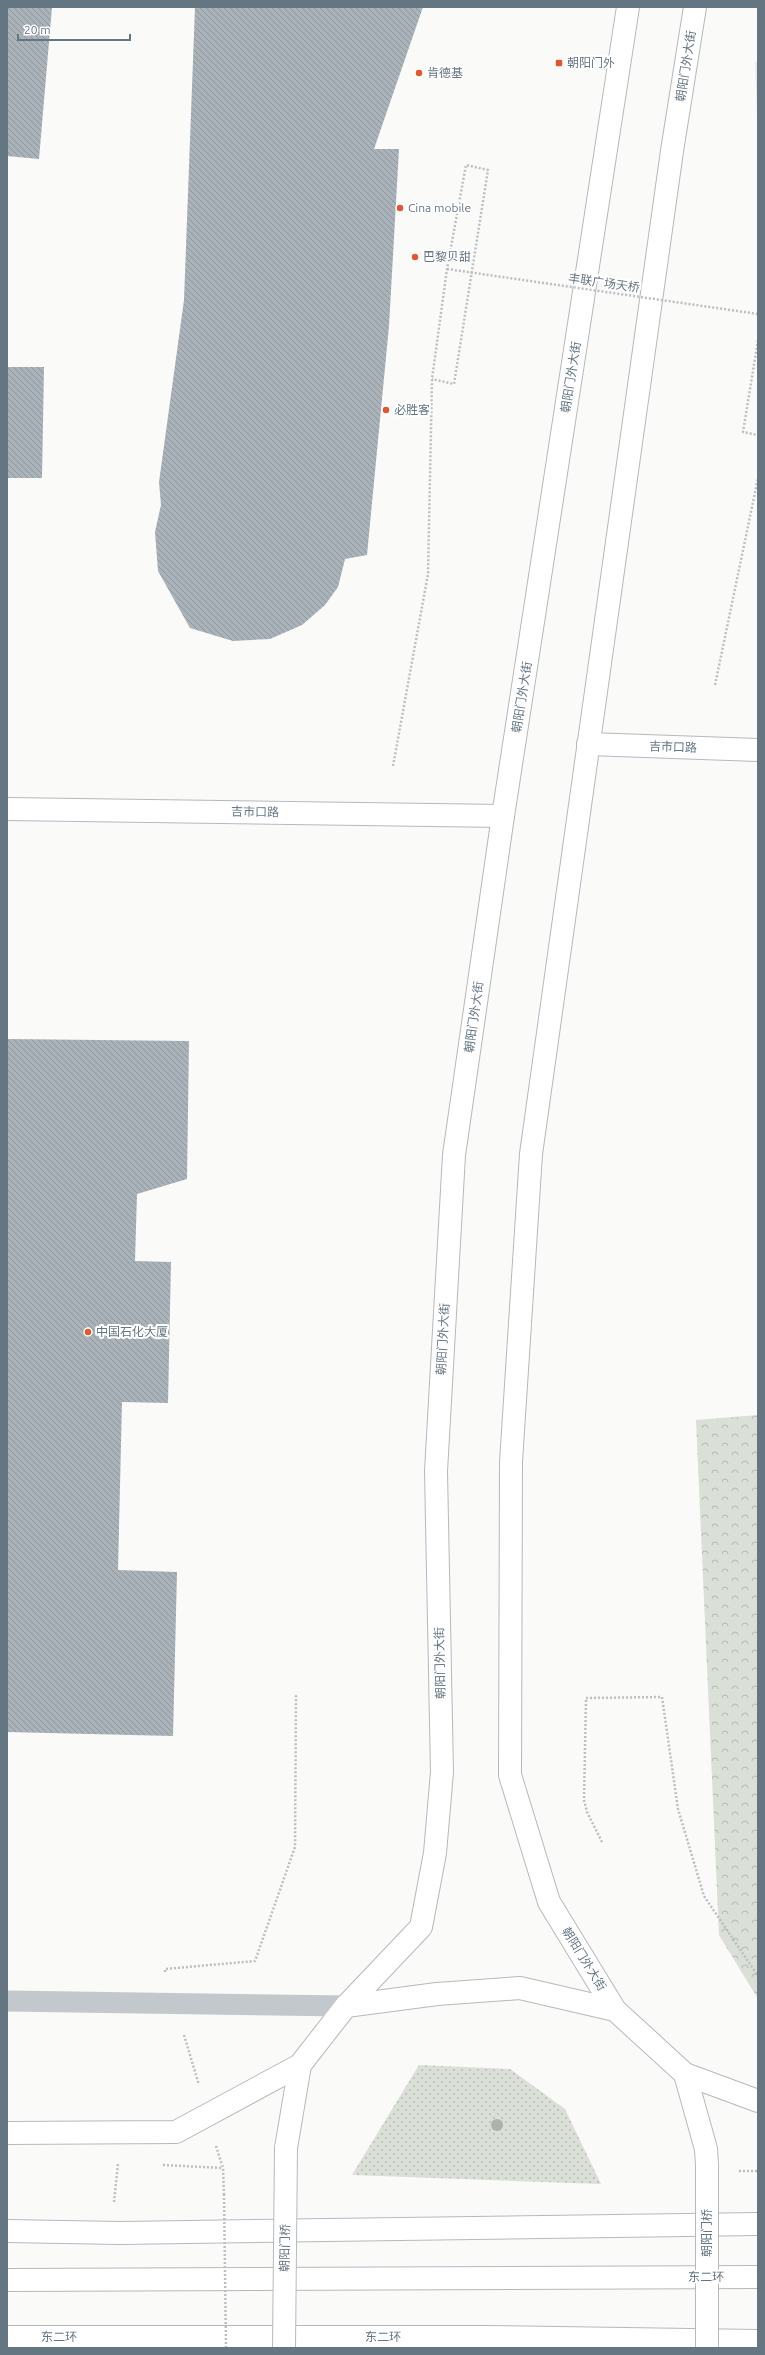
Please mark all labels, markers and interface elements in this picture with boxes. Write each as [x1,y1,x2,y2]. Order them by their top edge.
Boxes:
scale bar [18,16,130,42]
text: 20 m [24,23,51,36]
street label: 朝阳门外大街 [673,29,698,103]
place label: 朝阳门外 [567,56,615,69]
marker: 朝阳门外 [554,58,564,68]
place label: 肯德基 [427,66,463,79]
marker: 肯德基 [414,68,424,78]
place label: Cina mobile [408,201,471,214]
marker: Cina mobile [395,203,405,213]
place label: 巴黎贝甜 [423,250,471,263]
marker: 巴黎贝甜 [410,252,420,262]
street label: 丰联广场天桥 [568,271,641,294]
street label: 朝阳门外大街 [558,340,583,414]
place label: 必胜客 [394,403,430,416]
marker: 必胜客 [381,405,391,415]
street label: 朝阳门外大街 [509,660,534,734]
street label: 吉市口路 [649,739,697,754]
street label: 吉市口路 [231,805,279,818]
street label: 朝阳门外大街 [462,980,485,1053]
street label: 朝阳门外大街 [434,1303,451,1375]
place label: 中国石化大厦 [96,1325,168,1338]
marker: 中国石化大厦 [83,1327,93,1337]
street label: 朝阳门外大街 [432,1627,447,1699]
street label: 朝阳门外大街 [560,1925,609,1993]
street label: 朝阳门桥 [700,2209,713,2257]
street label: 朝阳门桥 [278,2224,291,2272]
street label: 东二环 [688,2270,724,2283]
street label: 东二环 [41,2330,77,2343]
street label: 东二环 [365,2330,401,2343]

